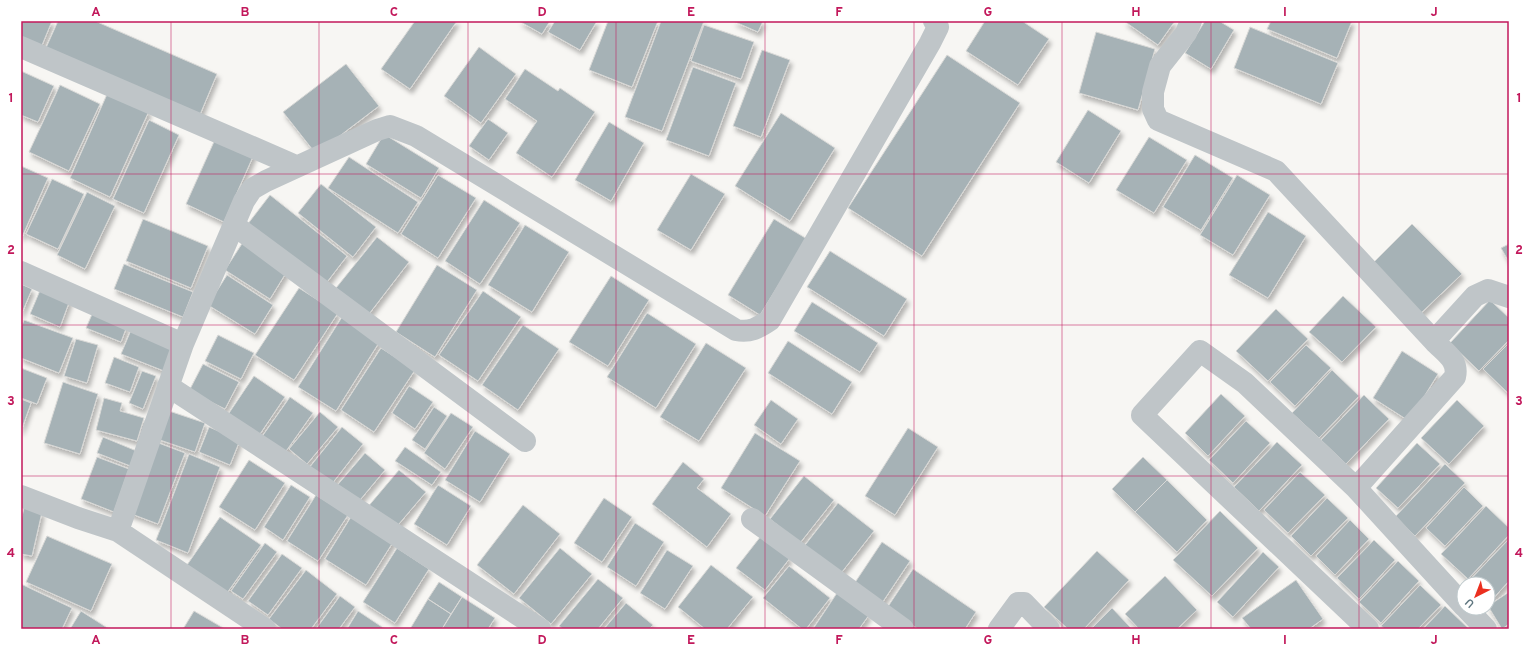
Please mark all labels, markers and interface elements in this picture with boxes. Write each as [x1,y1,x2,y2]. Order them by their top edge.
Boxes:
text: A [91,5,101,21]
text: B [241,5,250,21]
text: C [390,5,398,21]
text: D [537,5,547,21]
text: E [687,5,695,21]
text: F [835,5,843,21]
text: G [984,5,993,21]
text: H [1131,5,1141,21]
text: I [1283,5,1287,21]
text: J [1430,5,1438,21]
text: 1 [8,91,14,107]
text: 1 [1516,91,1522,107]
text: 2 [7,243,15,259]
text: 2 [1515,243,1523,259]
text: 3 [7,394,15,410]
text: 3 [1515,394,1523,410]
text: 4 [7,546,15,562]
text: 4 [1515,546,1523,562]
north arrow [1456,576,1496,616]
text: U [1462,595,1478,611]
text: A [91,633,101,649]
text: B [241,633,250,649]
text: C [390,633,398,649]
text: D [537,633,547,649]
text: E [687,633,695,649]
text: F [835,633,843,649]
text: G [984,633,993,649]
text: H [1131,633,1141,649]
text: I [1283,633,1287,649]
text: J [1430,633,1438,649]

